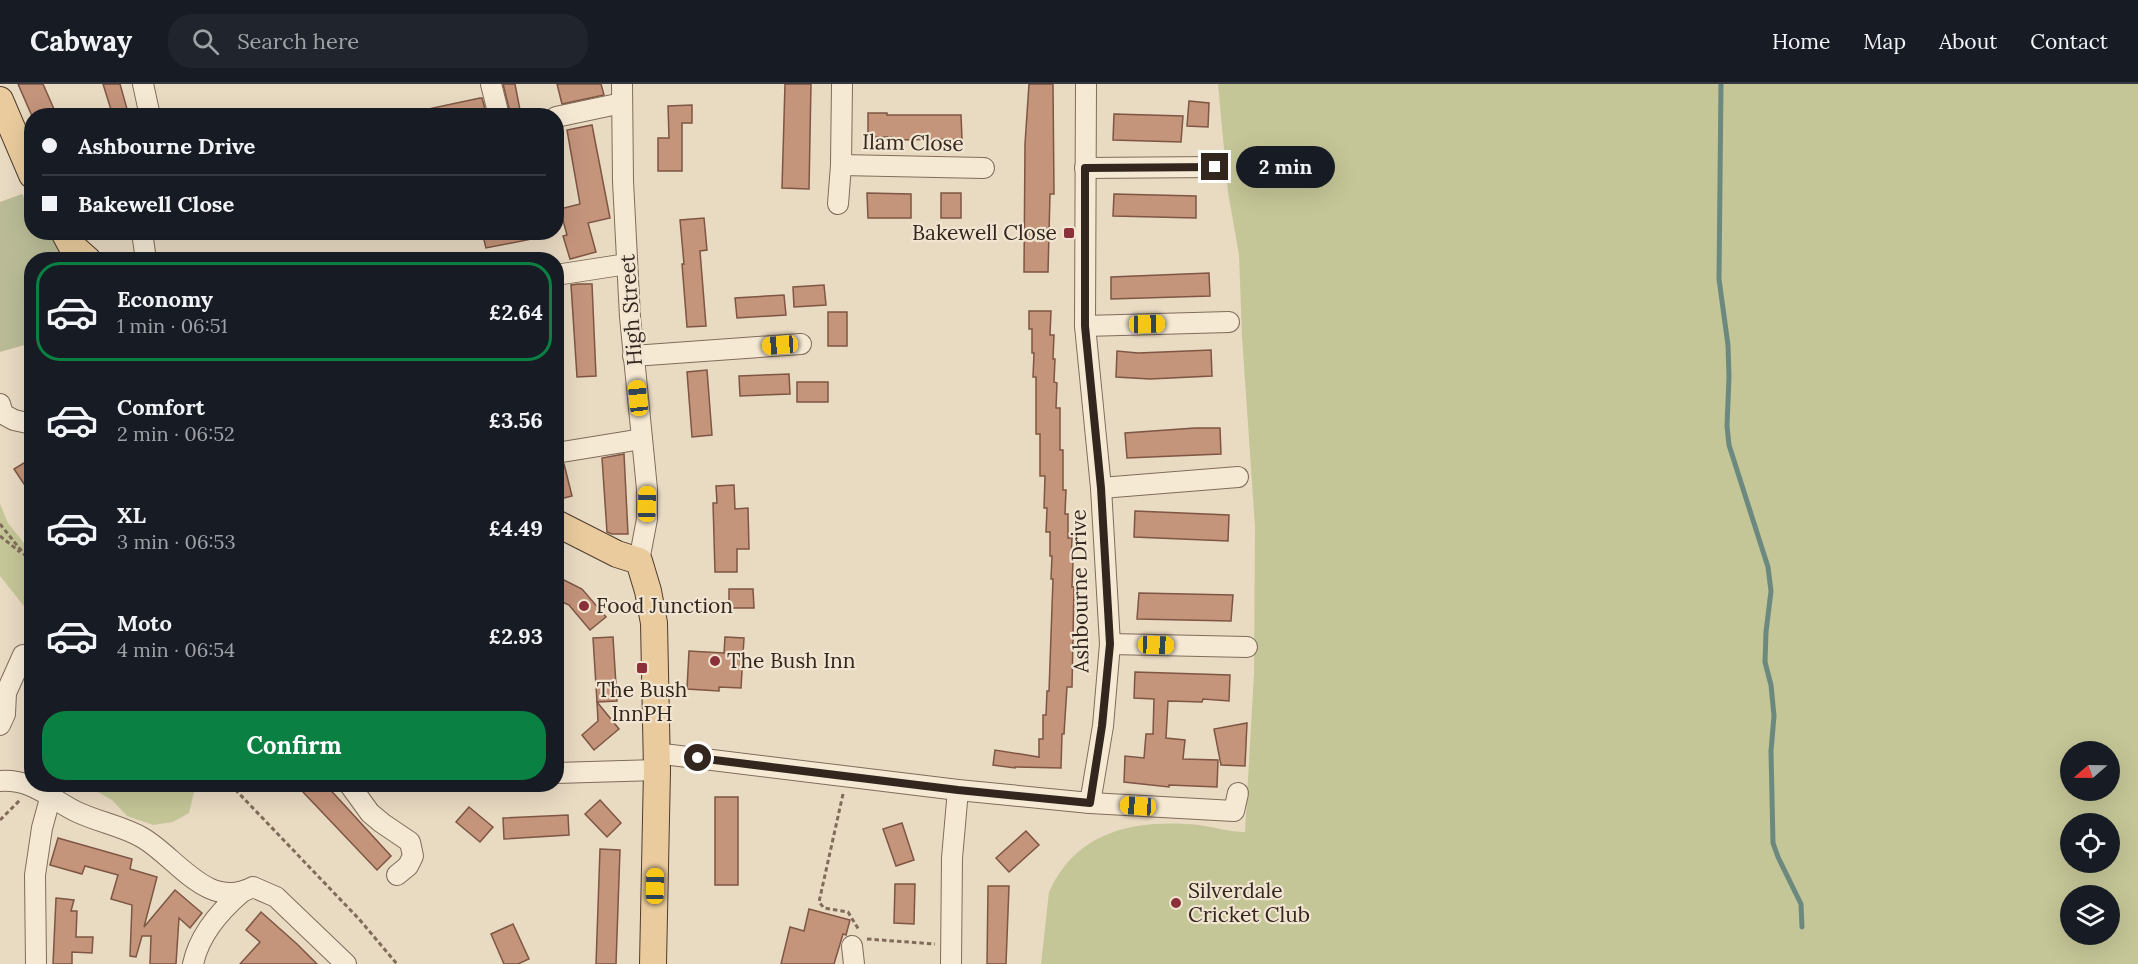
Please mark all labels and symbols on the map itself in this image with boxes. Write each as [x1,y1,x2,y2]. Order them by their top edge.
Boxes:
street label: Ilam Close [862,128,964,157]
callout: 2 min [1236,146,1335,188]
route end [1201,153,1228,180]
place label: Bakewell Close [912,219,1057,246]
marker: Bakewell Close [1062,226,1076,240]
street label: High Street [613,252,648,367]
car [1129,315,1165,333]
car [761,335,799,355]
car [627,379,649,417]
car [638,486,656,522]
street label: Ashbourne Drive [1065,509,1094,674]
place label: Food Junction [596,592,733,619]
marker: Food Junction [577,599,591,613]
car [1138,635,1174,655]
place label: The Bush Inn [727,647,856,674]
marker: The Bush Inn [708,654,722,668]
marker: The Bush InnPH [635,661,649,675]
place label: The Bush InnPH [597,676,687,727]
north arrow [2060,741,2120,801]
route start [684,744,711,771]
car [1119,796,1157,816]
car [646,868,664,904]
place label: Silverdale Cricket Club [1188,877,1310,928]
marker: Silverdale Cricket Club [1169,896,1183,910]

